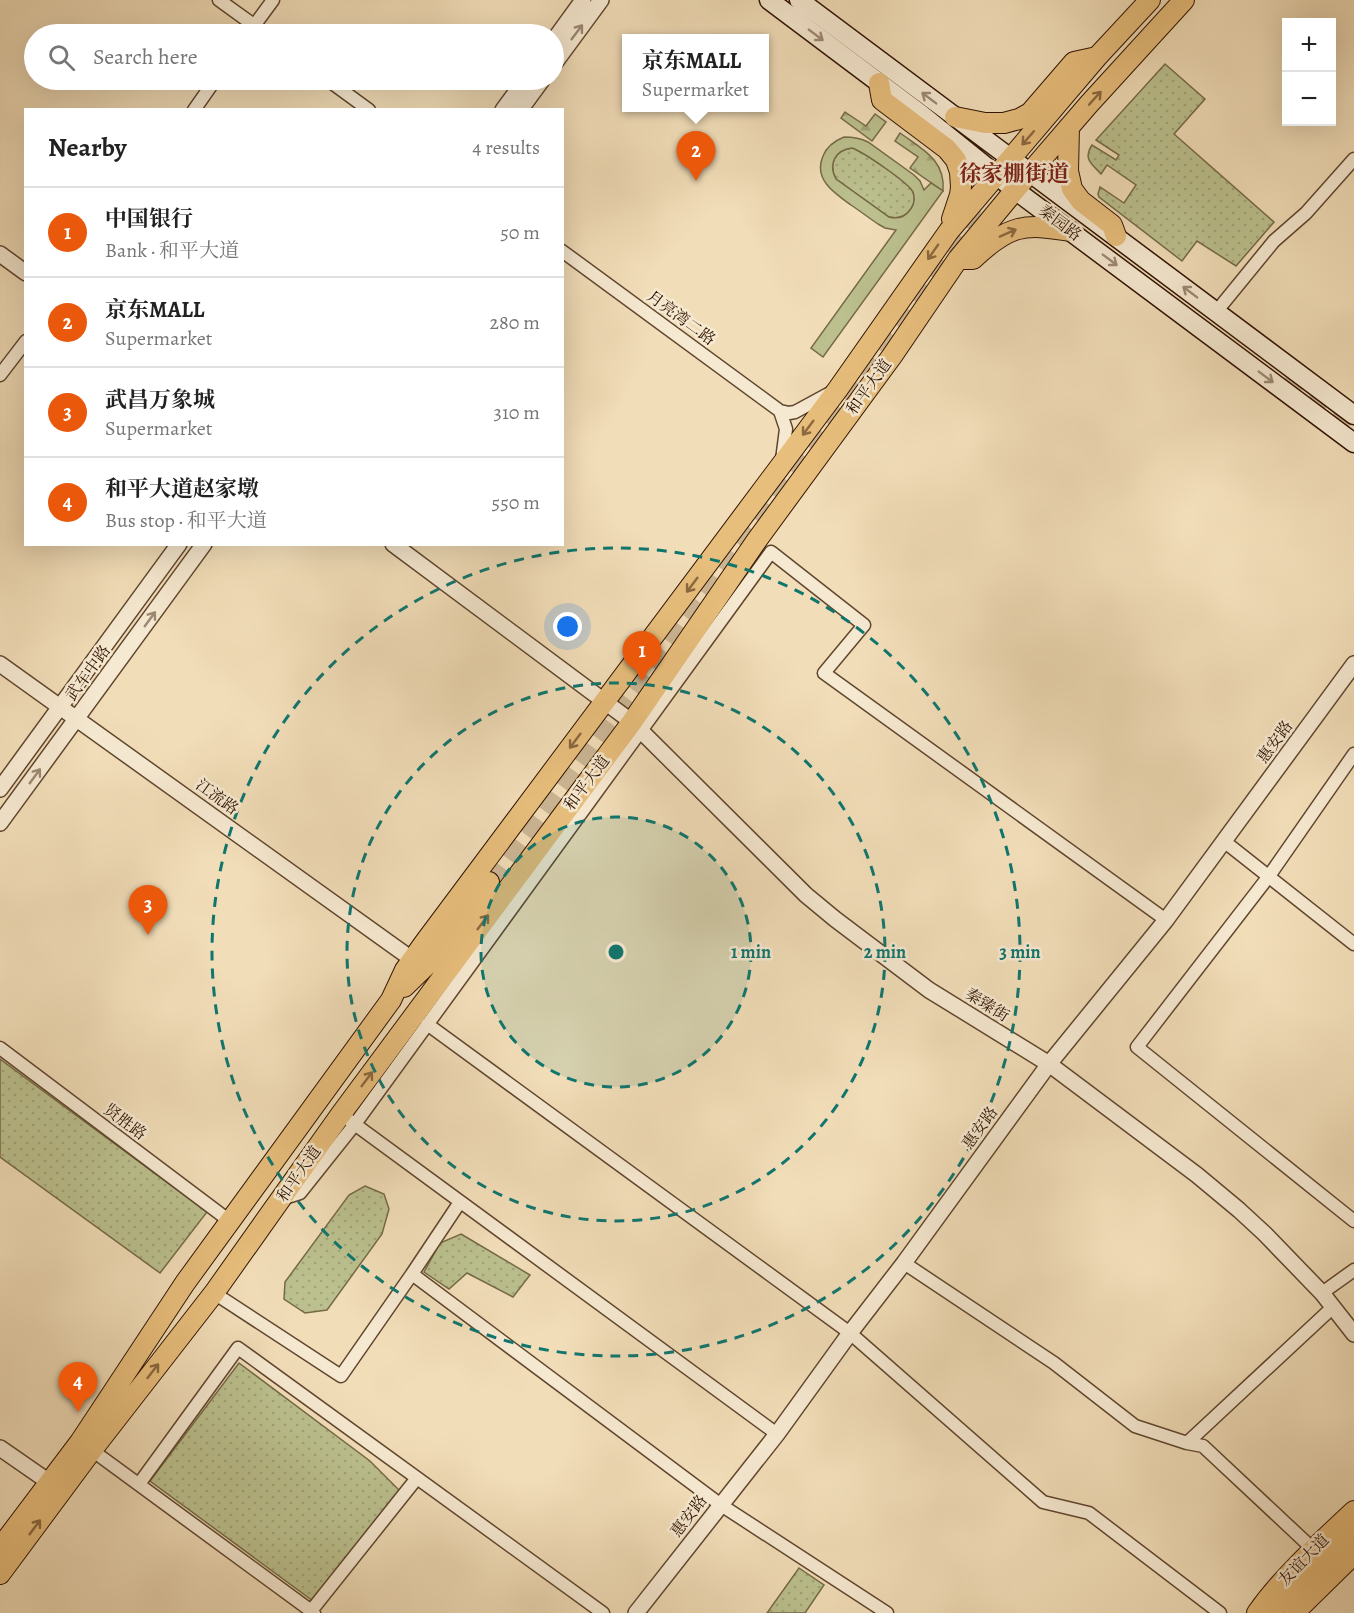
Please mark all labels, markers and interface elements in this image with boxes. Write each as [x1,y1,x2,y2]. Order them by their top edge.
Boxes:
map controls [1282,18,1336,126]
button: + [1282,18,1336,72]
search box [24,24,564,90]
one-way arrow [571,24,584,40]
one-way arrow [807,29,823,42]
popup [622,34,769,112]
icon: search [45,41,78,74]
text: Search here [93,42,198,72]
text: 京东MALL [642,46,741,76]
button: − [1282,72,1336,126]
text: Supermarket [642,76,749,103]
one-way arrow [1088,91,1102,106]
one-way arrow [922,92,938,104]
text: Nearby [48,130,127,165]
one-way arrow [1021,130,1035,145]
pin: 2 [676,132,716,181]
text: 4 results [472,134,540,161]
district label: 徐家棚街道 [959,159,1069,189]
street label: 秦园路 [1034,200,1086,246]
text: 中国银行 [105,204,193,234]
text: 1 [64,219,71,246]
text: 50 m [500,219,540,246]
one-way arrow [998,227,1017,238]
text: Bank · 和平大道 [105,237,239,264]
one-way arrow [927,244,939,260]
one-way arrow [1101,254,1117,267]
street label: 月亮湾二路 [642,286,720,350]
one-way arrow [1182,286,1198,298]
text: 京东MALL [105,295,204,325]
text: 2 [63,309,72,336]
text: 280 m [490,309,540,336]
text: Supermarket [105,325,212,352]
street label: 和平大道 [841,355,897,419]
one-way arrow [1257,371,1273,383]
text: 武昌万象城 [105,385,215,415]
text: 3 [63,399,72,426]
text: 310 m [494,399,540,426]
text: Supermarket [105,415,212,442]
one-way arrow [802,420,815,436]
text: 和平大道赵家墩 [105,474,259,504]
text: 4 [63,489,72,516]
text: 550 m [492,489,540,516]
text: Bus stop · 和平大道 [105,507,267,534]
one-way arrow [685,576,698,592]
one-way arrow [144,611,156,627]
your location [553,612,582,641]
pin: 1 [622,632,662,681]
street label: 武车中路 [60,641,116,705]
street label: 惠安路 [1252,716,1298,768]
one-way arrow [569,733,582,749]
street label: 和平大道 [559,751,615,815]
one-way arrow [28,769,41,785]
street label: 江流路 [191,774,243,820]
pin: 3 [128,886,168,935]
one-way arrow [477,915,490,931]
text: 1 min [731,940,771,964]
text: 2 min [864,940,906,964]
text: 3 min [999,940,1041,964]
centre of rings [606,942,626,962]
street label: 秦臻街 [961,983,1013,1027]
one-way arrow [361,1071,373,1087]
street label: 贤胜路 [99,1099,151,1145]
street label: 惠安路 [957,1102,1003,1154]
street label: 和平大道 [272,1141,326,1207]
pin: 4 [58,1362,98,1412]
one-way arrow [146,1364,159,1380]
street label: 惠安路 [666,1490,712,1542]
one-way arrow [28,1519,41,1535]
street label: 友谊大道 [1274,1529,1334,1591]

